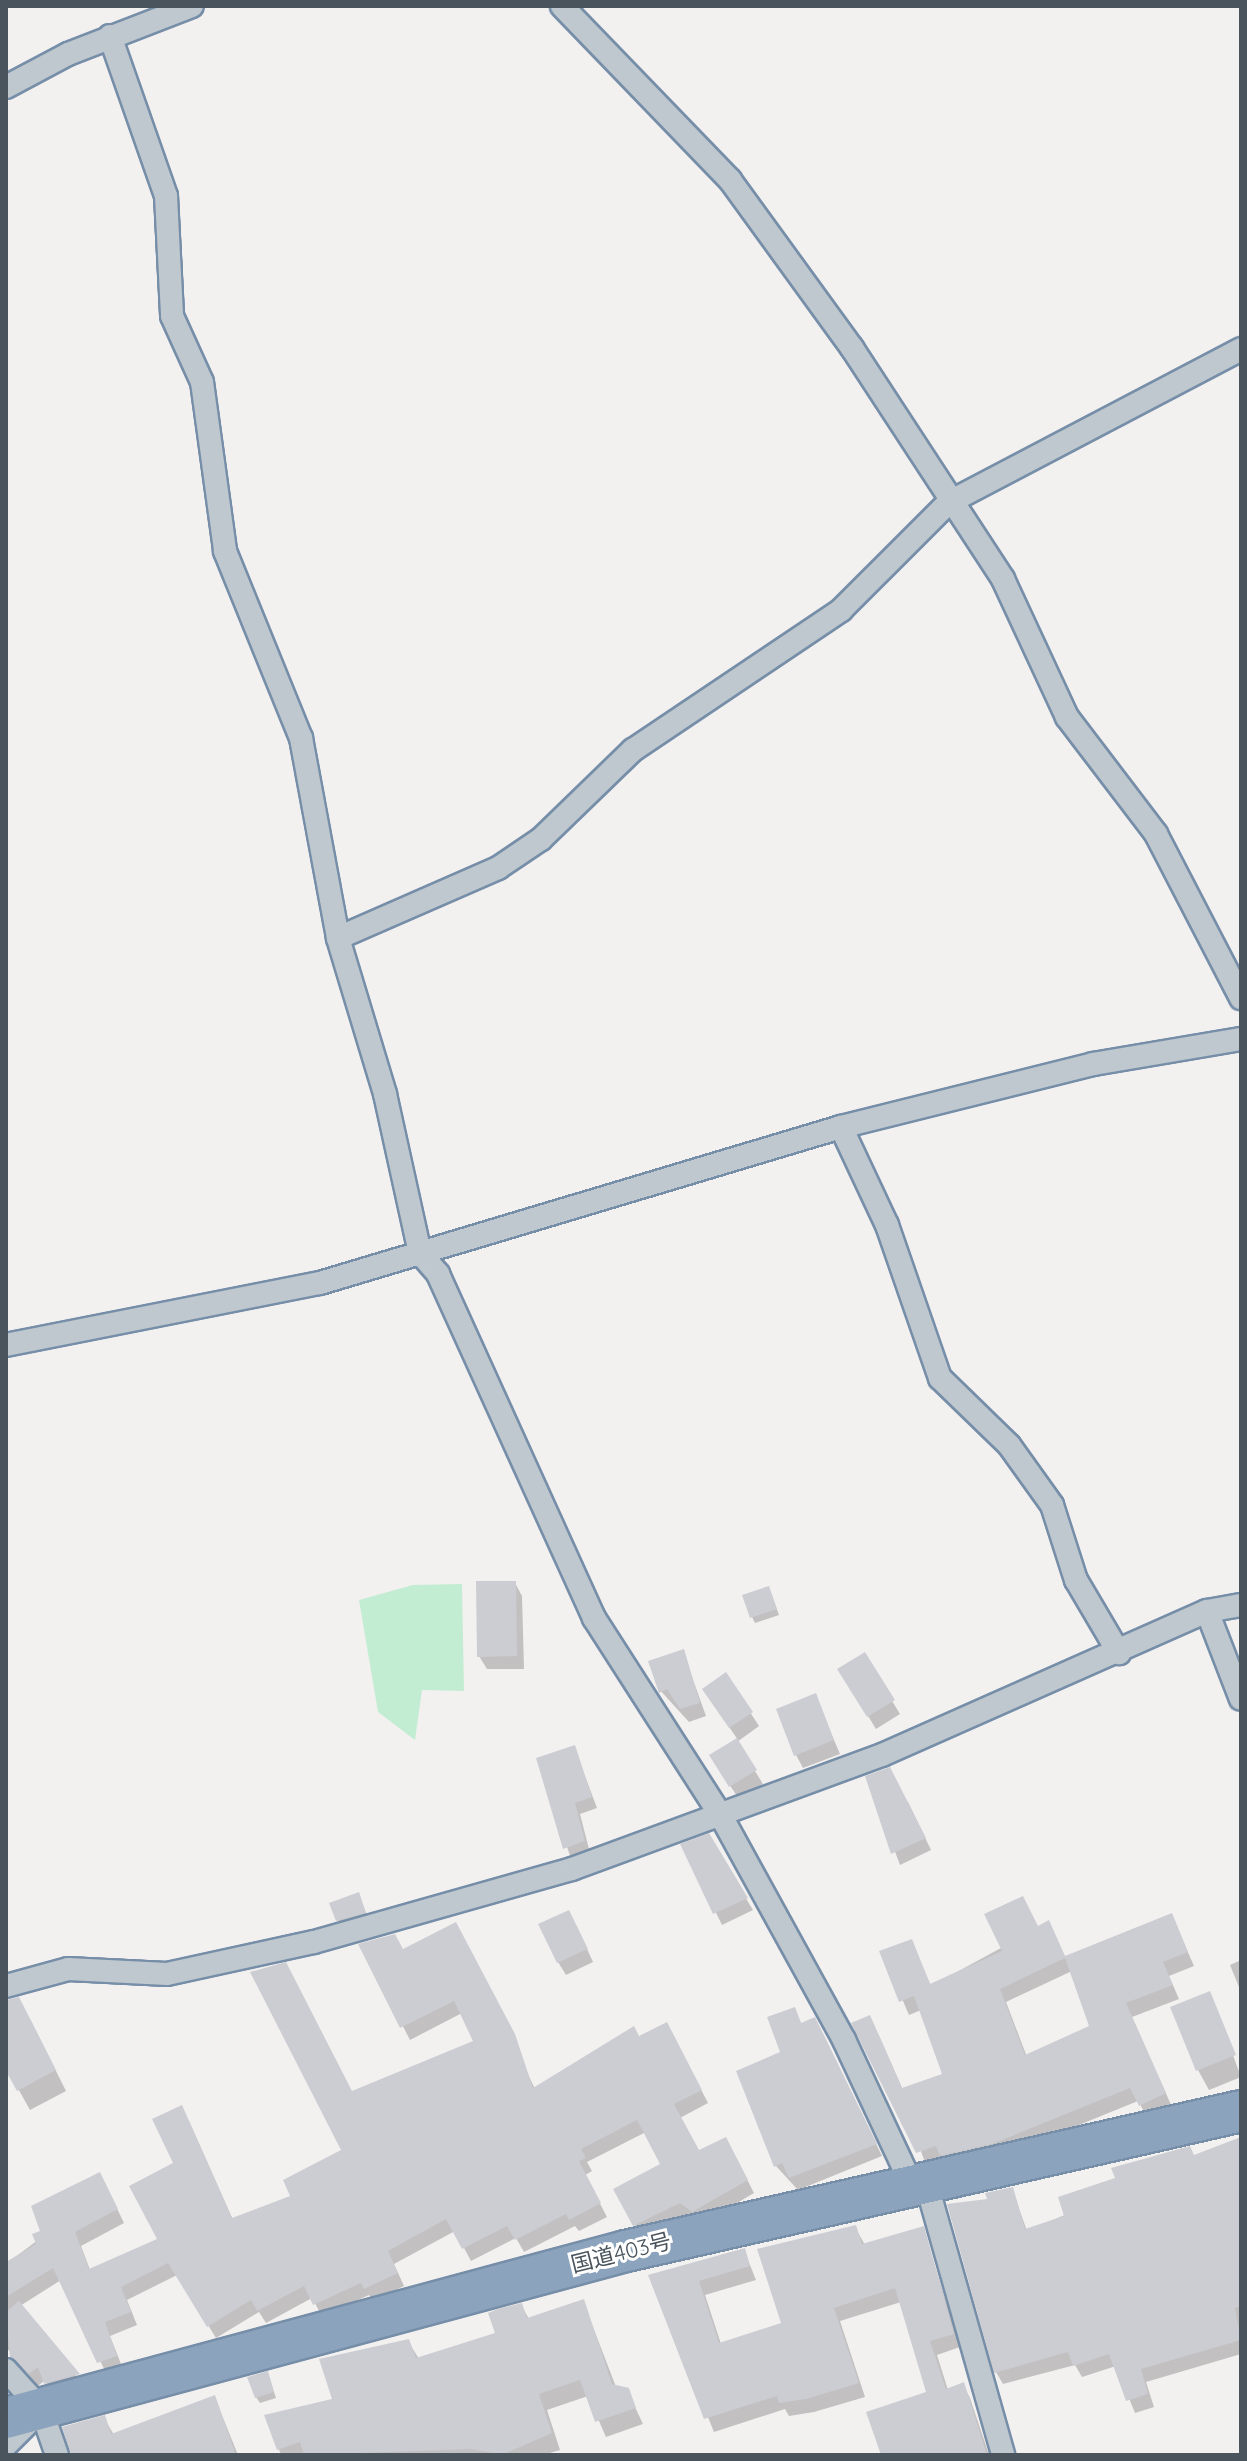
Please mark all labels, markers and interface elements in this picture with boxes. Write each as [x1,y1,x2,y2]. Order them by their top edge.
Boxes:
street label: 国道403号 [568,2228,674,2278]

